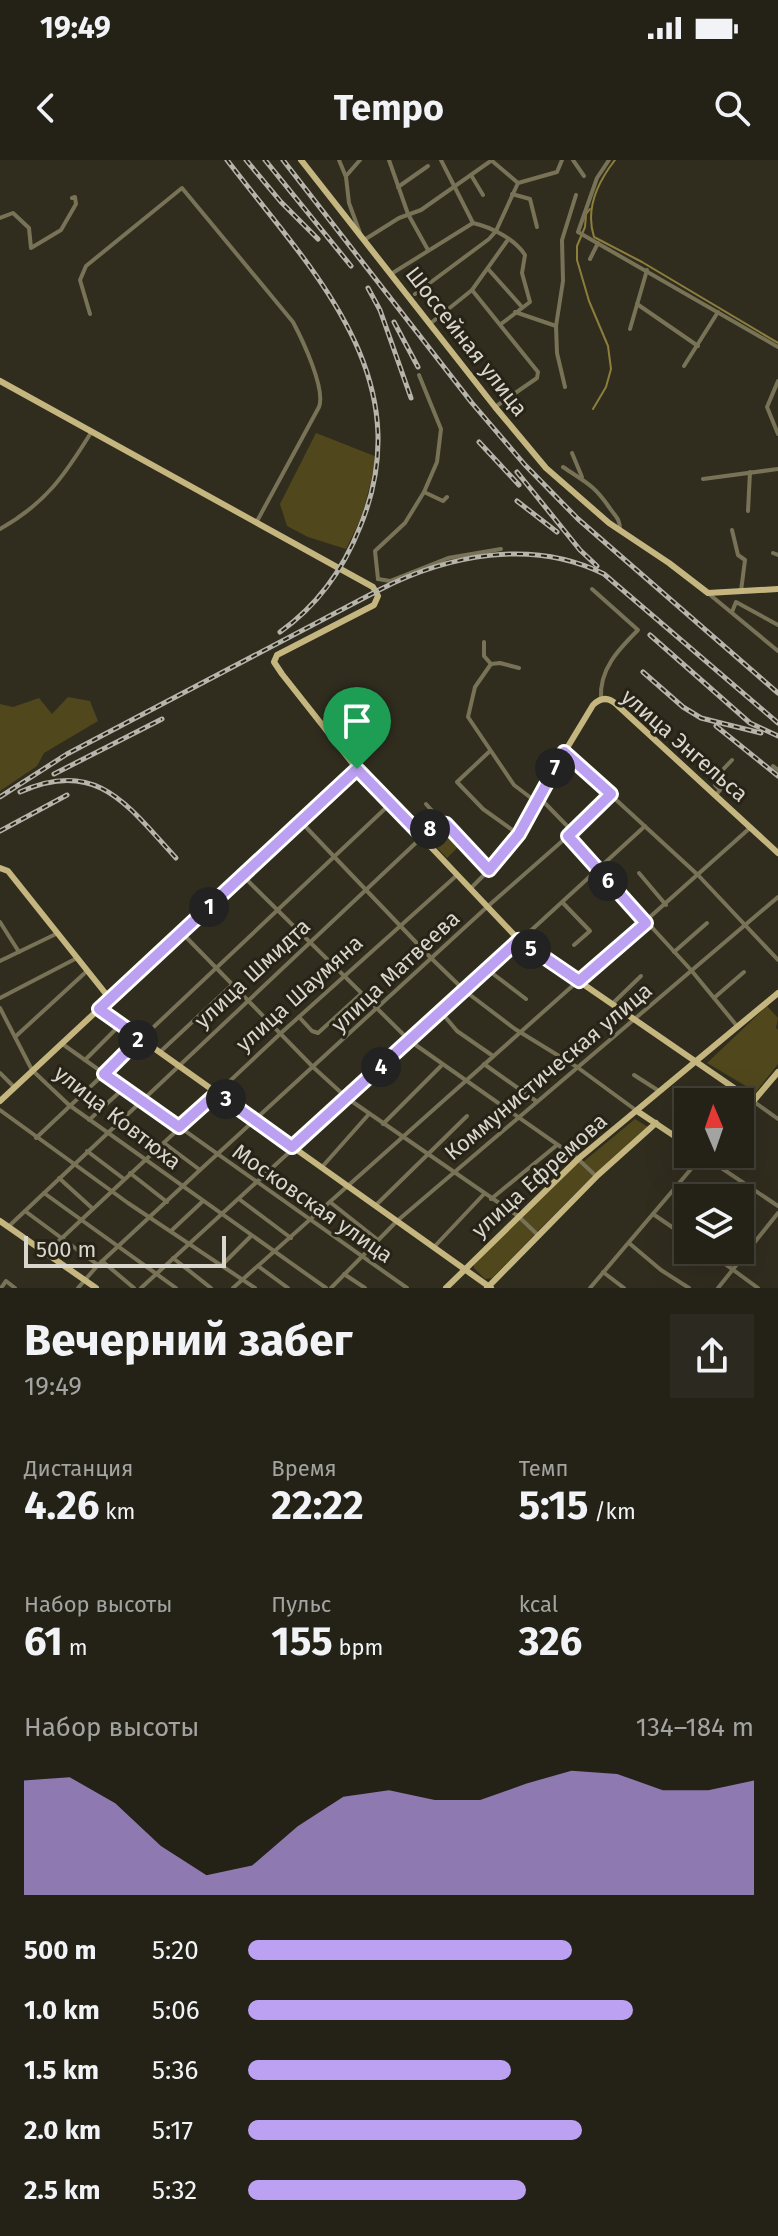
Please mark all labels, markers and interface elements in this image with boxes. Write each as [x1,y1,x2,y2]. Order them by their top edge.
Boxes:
text: 19:49 [40,10,111,46]
icon: back [24,86,68,130]
text: Tempo [334,86,444,130]
icon: search [710,86,754,130]
street label: Шоссейная улица [400,261,534,422]
street label: улица Энгельса [616,683,754,808]
pin [323,687,391,769]
icon: arrive [335,699,379,743]
pin: 7 [535,748,575,788]
text: 7 [550,754,560,781]
pin: 8 [410,809,450,849]
text: 8 [424,815,436,842]
pin: 6 [588,861,628,901]
text: 6 [602,867,614,894]
pin: 1 [189,887,229,927]
text: 1 [204,893,214,920]
street label: улица Матвеева [325,905,465,1038]
street label: улица Шмидта [189,913,316,1034]
street label: улица Шаумяна [230,929,368,1058]
pin: 5 [511,929,551,969]
text: 5 [525,935,537,962]
street label: Коммунистическая улица [439,977,658,1166]
pin: 2 [118,1020,158,1060]
text: 2 [132,1026,144,1053]
pin: 4 [361,1047,401,1087]
text: 4 [375,1053,387,1080]
street label: улица Ковтюха [49,1059,187,1175]
pin: 3 [206,1079,246,1119]
text: 3 [220,1085,232,1112]
north arrow [674,1088,754,1168]
map controls [674,1088,754,1264]
street label: улица Ефремова [466,1107,613,1243]
street label: Московская улица [227,1138,398,1269]
button: layers [674,1184,754,1264]
scale bar [24,1232,226,1268]
text: 500 m [36,1236,96,1263]
text: Вечерний забег [24,1314,353,1367]
button: share [670,1314,754,1398]
text: 19:49 [24,1371,82,1402]
text: Дистанция [24,1455,133,1482]
text: Время [271,1455,337,1482]
text: Темп [519,1455,569,1482]
text: 4.26 [24,1482,99,1530]
text: 22:22 [271,1482,364,1530]
text: 5:15 [519,1482,588,1530]
text: km [99,1498,135,1525]
text: /km [588,1498,636,1525]
text: Набор высоты [24,1591,172,1618]
text: Пульс [271,1591,331,1618]
text: kcal [519,1591,558,1618]
text: 61 [24,1618,63,1666]
text: 155 [271,1618,333,1666]
text: 326 [519,1618,582,1666]
text: m [63,1634,88,1661]
text: bpm [333,1634,383,1661]
text: Набор высоты [24,1712,199,1743]
text: 134–184 m [636,1712,754,1743]
text: 500 m [24,1935,97,1966]
text: 5:20 [152,1935,199,1966]
text: 1.0 km [24,1995,100,2026]
text: 5:06 [152,1995,200,2026]
text: 1.5 km [24,2055,99,2086]
text: 5:36 [152,2055,198,2086]
text: 2.0 km [24,2115,101,2146]
text: 5:17 [152,2115,193,2146]
text: 2.5 km [24,2175,100,2206]
text: 5:32 [152,2175,197,2206]

